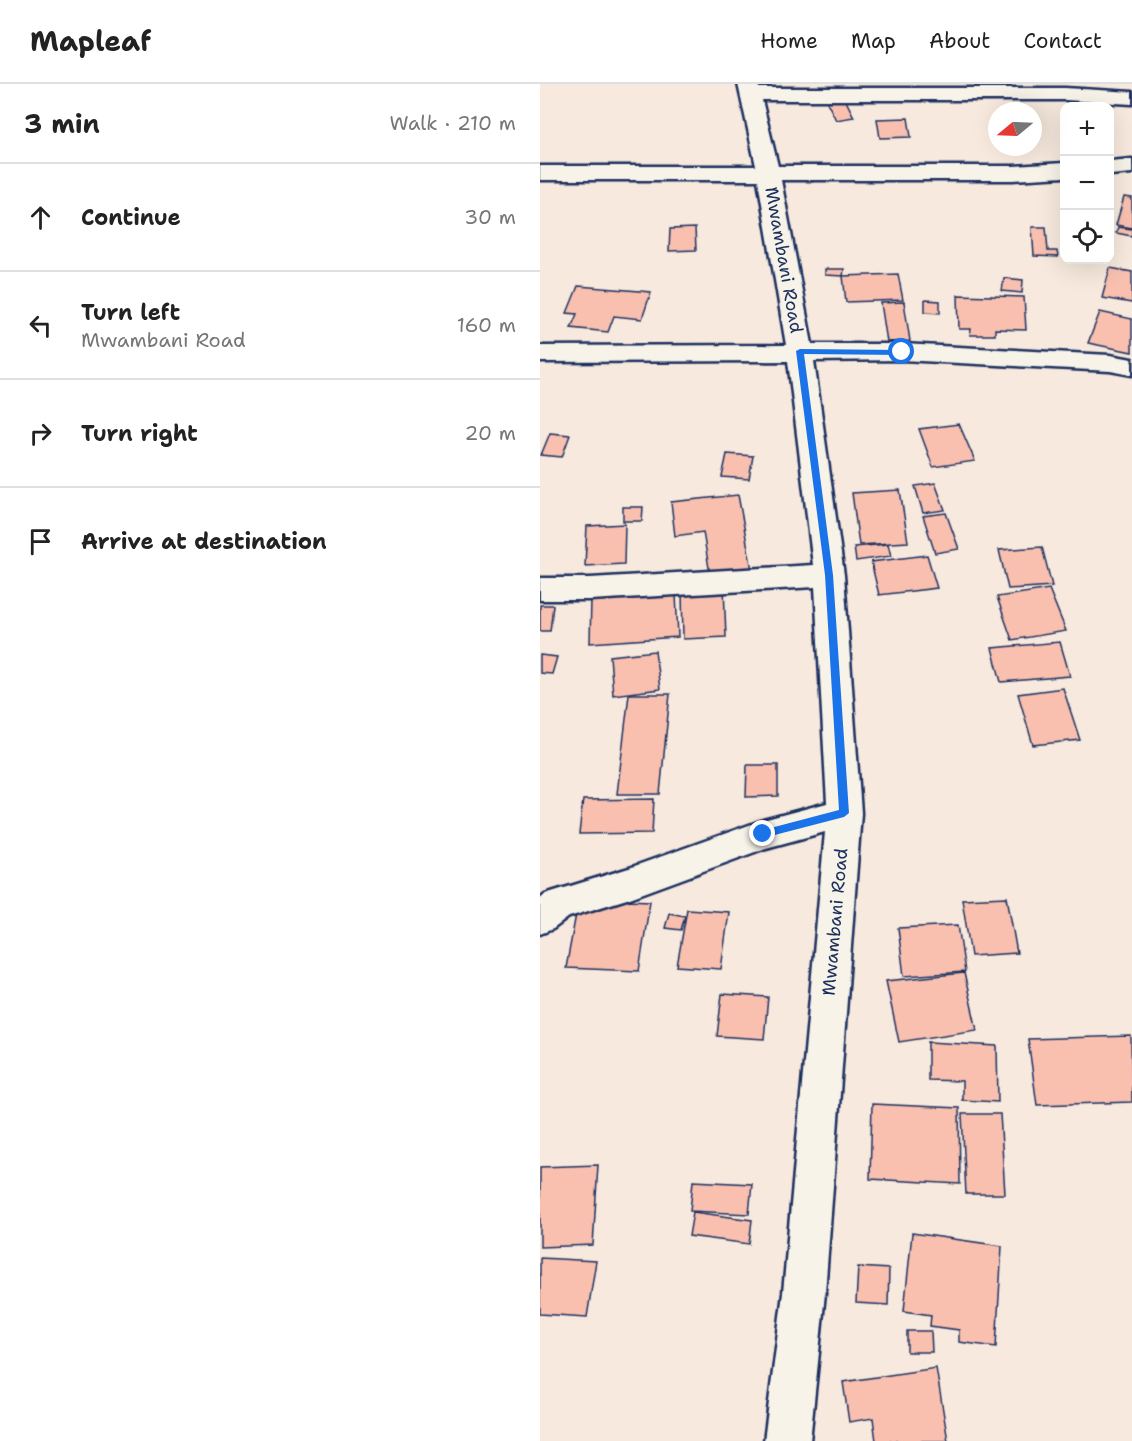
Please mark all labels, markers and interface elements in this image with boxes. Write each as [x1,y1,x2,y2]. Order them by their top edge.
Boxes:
text: Mapleaf [30,22,151,60]
text: Home [760,27,818,55]
text: Map [851,27,896,55]
text: About [929,27,990,55]
text: Contact [1023,27,1102,55]
north arrow [988,102,1042,156]
map controls [1060,102,1114,264]
button: + [1060,102,1114,156]
text: 3 min [24,106,100,141]
text: Walk · 210 m [390,110,516,136]
button: − [1060,156,1114,210]
street label: Mwambani Road [759,185,809,335]
icon: ahead [24,201,57,234]
text: Continue [81,203,181,232]
text: 30 m [464,204,516,230]
button: locate [1060,210,1114,264]
text: Turn left [81,298,180,327]
icon: left [24,309,57,342]
text: 160 m [457,312,516,338]
text: Mwambani Road [81,327,246,353]
route start [888,338,914,364]
icon: right [24,417,57,450]
text: Turn right [81,419,198,448]
text: 20 m [465,420,516,446]
icon: arrive [24,525,57,558]
text: Arrive at destination [81,527,327,556]
route end [749,820,775,846]
street label: Mwambani Road [817,847,853,997]

